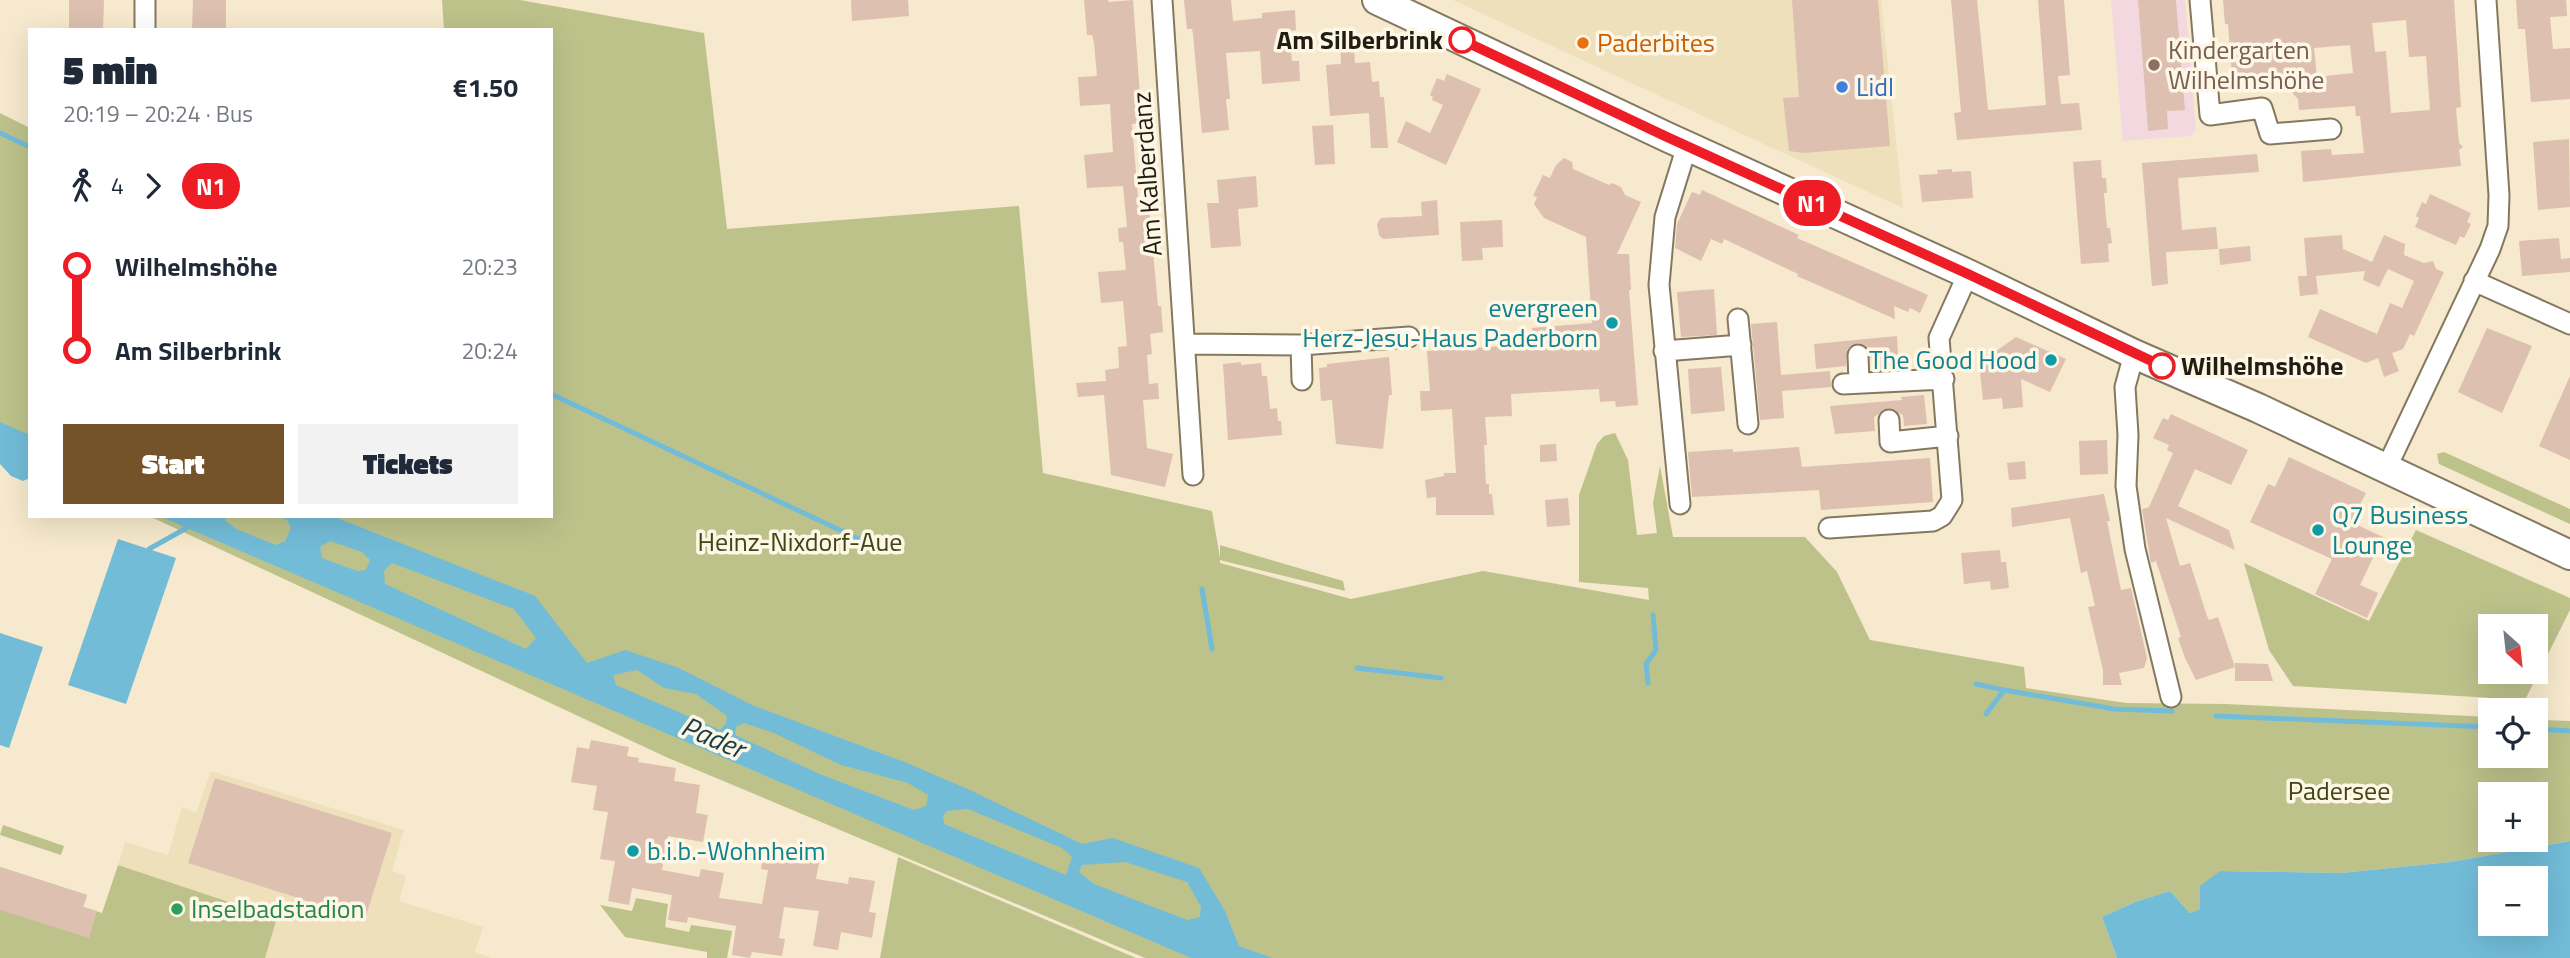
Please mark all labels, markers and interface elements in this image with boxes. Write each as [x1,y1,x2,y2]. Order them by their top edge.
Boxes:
place label: Am Silberbrink [1277,20,1444,59]
place label: Paderbites [1597,23,1715,62]
marker: Am Silberbrink [1449,27,1475,53]
place label: Kindergarten Wilhelmshöhe [2168,30,2324,99]
marker: Paderbites [1575,35,1591,51]
text: 5 min [63,41,157,99]
marker: Kindergarten Wilhelmshöhe [2146,57,2162,73]
place label: Lidl [1856,67,1894,106]
text: €1.50 [453,68,518,107]
marker: Lidl [1834,79,1850,95]
street label: Am Kalberdanz [1121,90,1172,258]
text: 20:19 – 20:24 · Bus [63,96,253,131]
icon: walk [63,167,101,205]
icon: forward [134,167,172,205]
text: 4 [111,168,124,203]
text: N1 [196,168,226,204]
line badge: N1 [1780,180,1843,226]
text: N1 [1797,185,1827,221]
text: Wilhelmshöhe [115,247,278,286]
text: 20:23 [461,249,518,284]
place label: evergreen Herz-Jesu-Haus Paderborn [1302,288,1598,357]
marker: evergreen Herz-Jesu-Haus Paderborn [1604,315,1620,331]
text: Am Silberbrink [115,331,281,370]
text: 20:24 [461,333,518,368]
place label: The Good Hood [1869,340,2037,379]
place label: Wilhelmshöhe [2181,346,2344,385]
marker: The Good Hood [2043,352,2059,368]
marker: Wilhelmshöhe [2149,353,2175,379]
button: Start [63,424,284,504]
button: Tickets [298,424,518,504]
place label: Q7 Business Lounge [2332,495,2468,564]
park label: Heinz-Nixdorf-Aue [698,522,902,561]
marker: Q7 Business Lounge [2310,522,2326,538]
north arrow [2478,614,2548,684]
map controls [2478,614,2548,936]
button: locate [2478,698,2548,768]
water label: Pader [675,704,754,770]
park label: Padersee [2288,771,2390,810]
button: + [2478,782,2548,852]
place label: b.i.b.-Wohnheim [647,831,826,870]
marker: b.i.b.-Wohnheim [625,843,641,859]
button: − [2478,866,2548,936]
place label: Inselbadstadion [191,889,364,928]
marker: Inselbadstadion [169,901,185,917]

